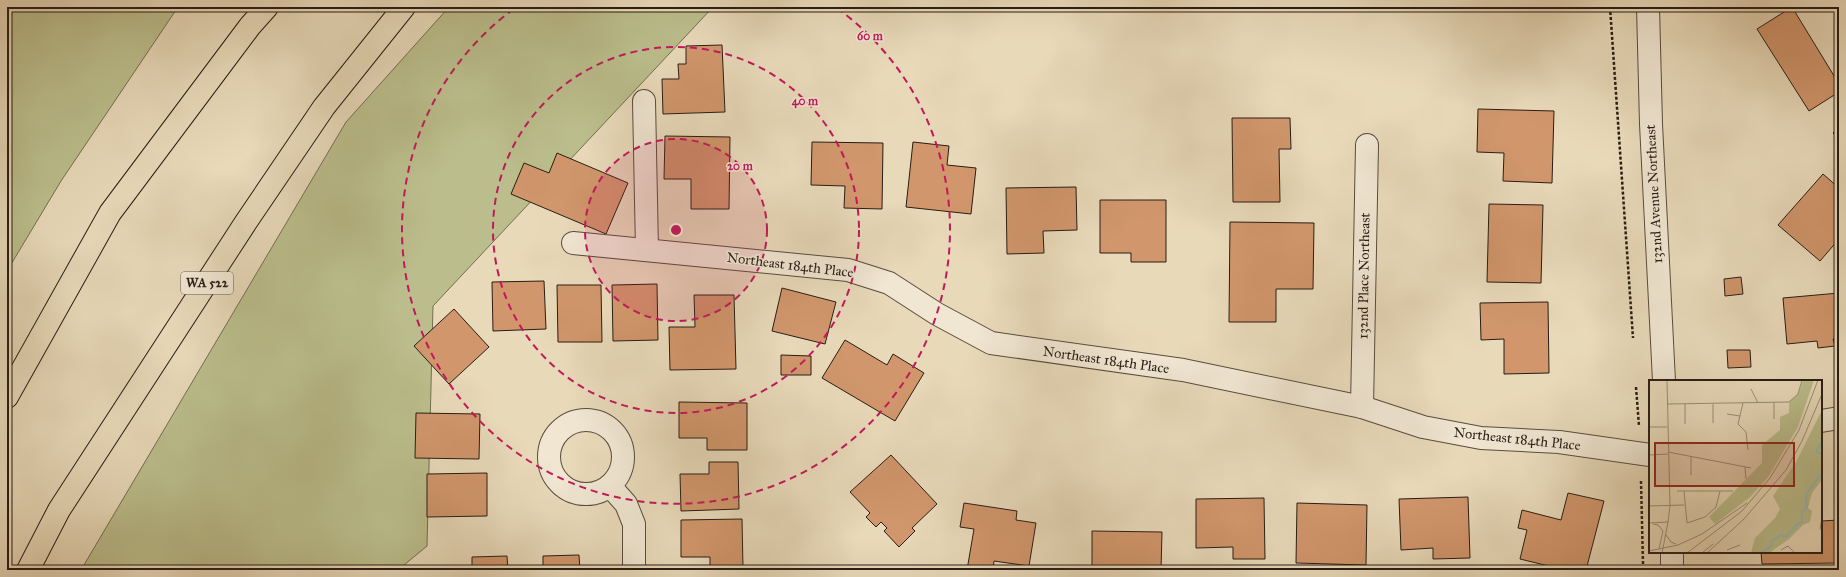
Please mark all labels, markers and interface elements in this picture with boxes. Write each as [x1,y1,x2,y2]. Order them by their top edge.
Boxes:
text: 60 m [857,29,884,43]
text: 40 m [792,94,819,109]
street label: 132nd Avenue Northeast [1642,124,1666,264]
text: 20 m [727,159,754,173]
street label: 132nd Place Northeast [1354,213,1374,339]
centre of rings [669,223,683,237]
street label: Northeast 184th Place [726,249,854,281]
road number: WA 522 [181,272,233,294]
street label: Northeast 184th Place [1042,343,1170,377]
inset map [1649,380,1822,553]
street label: Northeast 184th Place [1453,424,1581,454]

